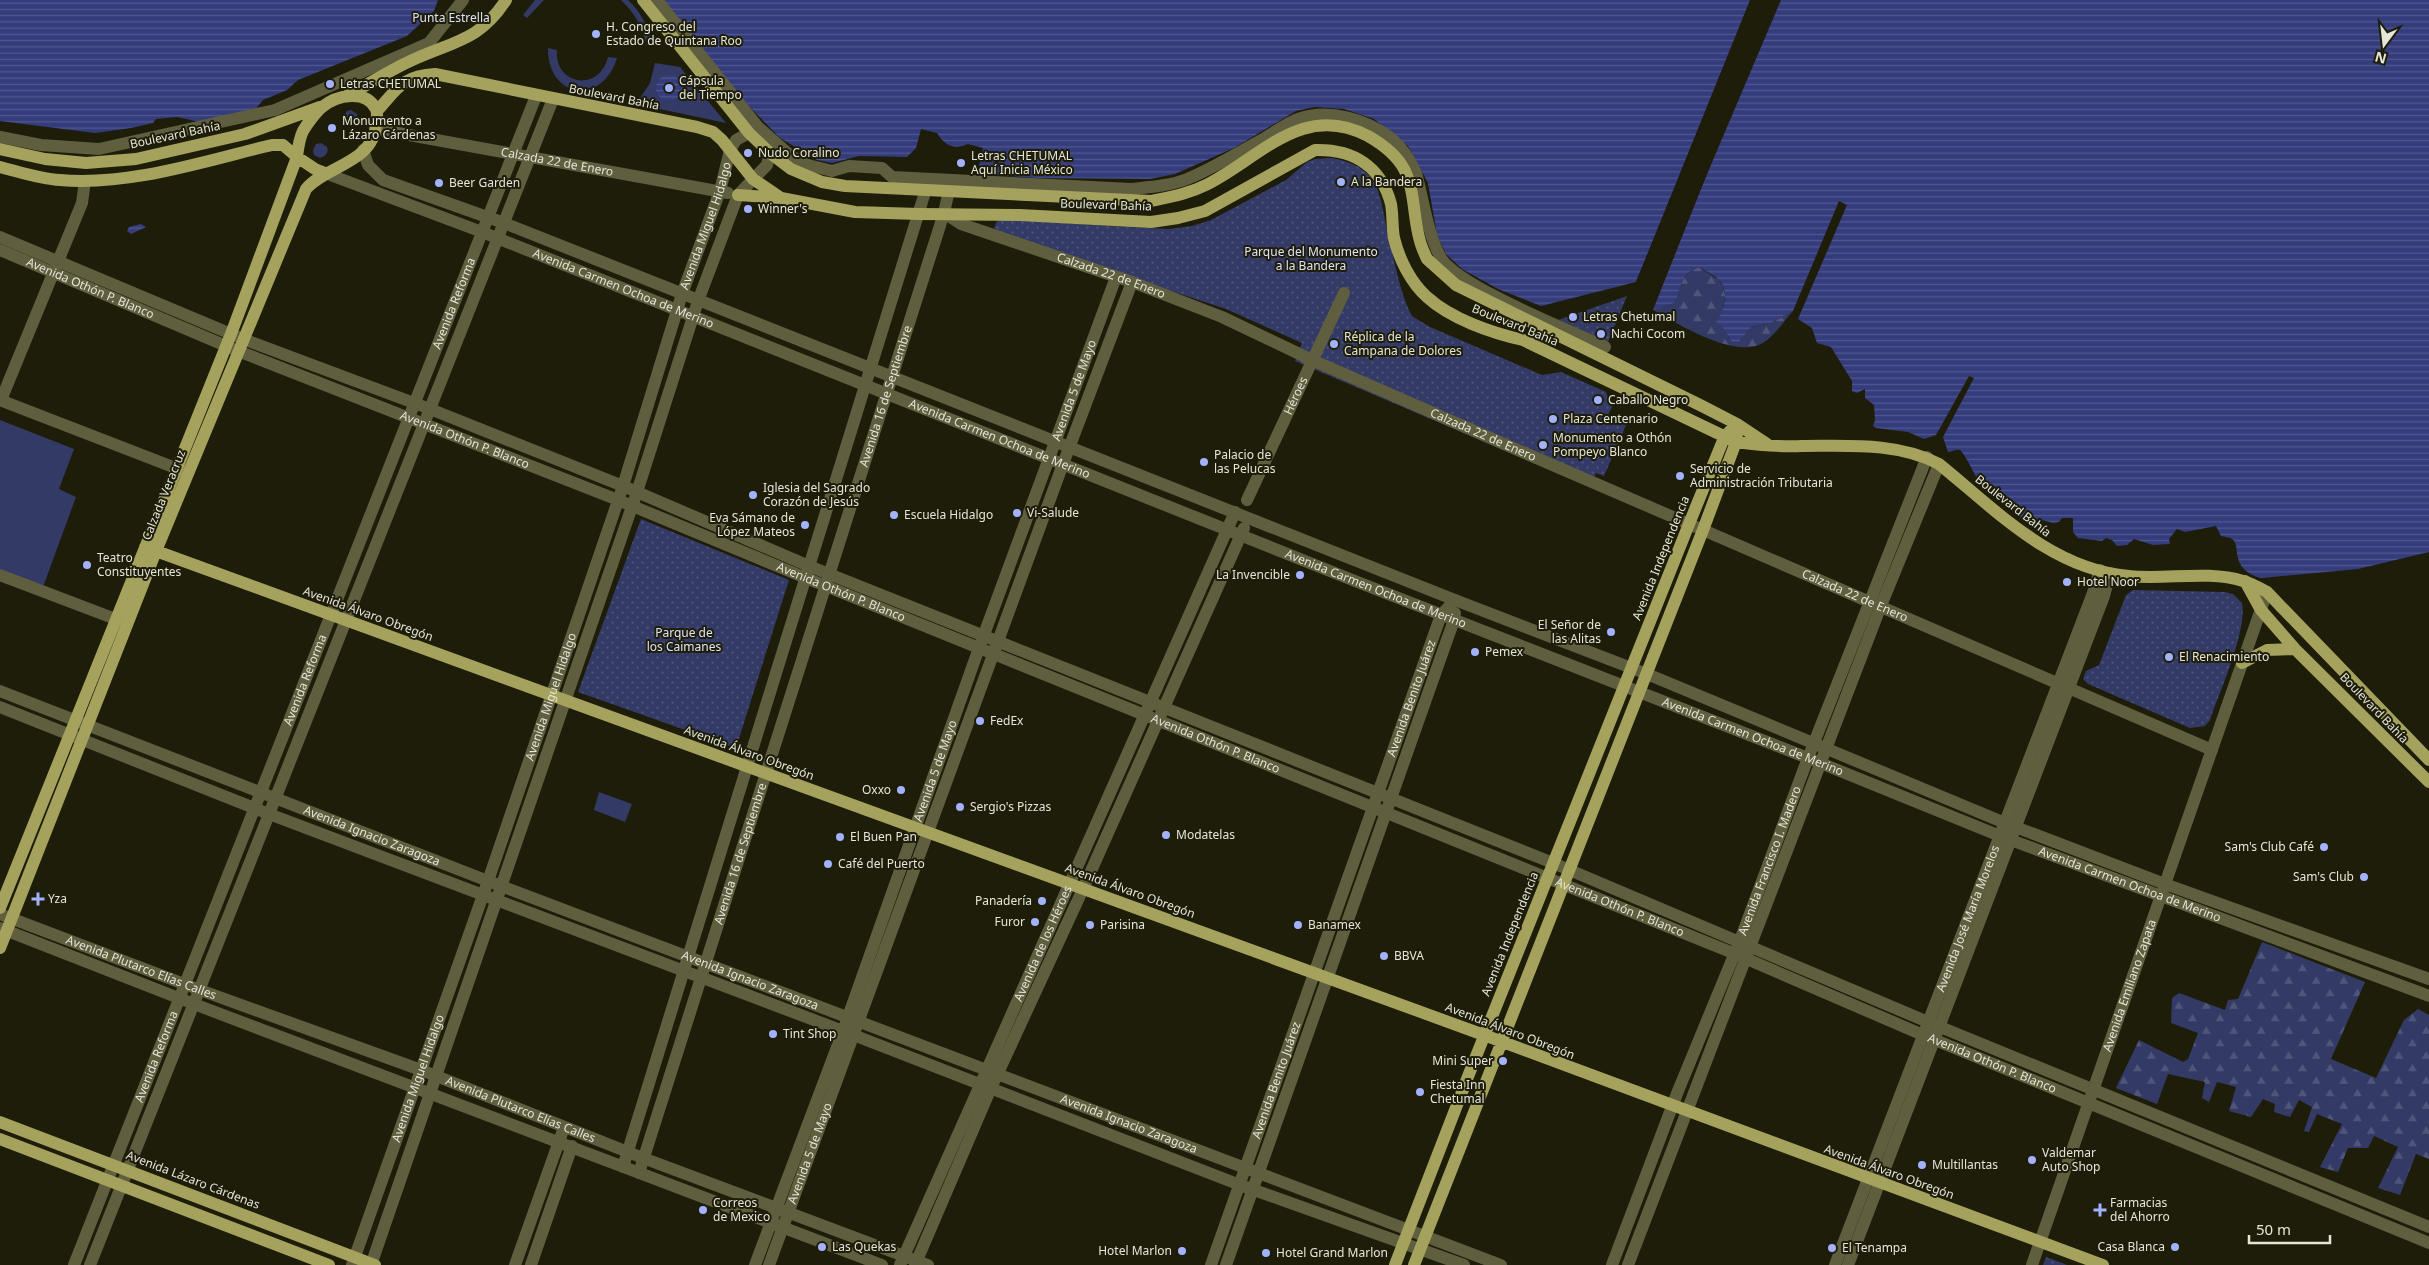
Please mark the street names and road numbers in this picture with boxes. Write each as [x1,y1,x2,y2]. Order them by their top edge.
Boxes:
street label: Boulevard Bahía [567,79,661,114]
street label: Boulevard Bahía [128,117,222,152]
street label: Calzada 22 de Enero [499,143,615,180]
street label: Avenida Miguel Hidalgo [675,160,735,292]
street label: Boulevard Bahía [1060,194,1152,215]
street label: Avenida Carmen Ochoa de Merino [531,244,717,332]
street label: Calzada 22 de Enero [1055,248,1168,302]
street label: Avenida Othón P. Blanco [24,253,157,322]
street label: Avenida Reforma [428,255,479,351]
street label: Boulevard Bahía [1469,299,1561,350]
street label: Avenida 16 de Septiembre [855,323,916,469]
street label: Avenida 5 de Mayo [1047,337,1100,443]
street label: Héroes [1279,374,1312,417]
street label: Avenida Carmen Ochoa de Merino [907,395,1093,482]
street label: Calzada 22 de Enero [1428,404,1539,465]
street label: Avenida Othón P. Blanco [398,406,532,472]
street label: Calzada Veracruz [138,447,190,542]
street label: Boulevard Bahía [1972,471,2055,541]
street label: Avenida Independencia [1628,493,1693,622]
street label: Avenida Carmen Ochoa de Merino [1283,545,1469,632]
street label: Avenida Othón P. Blanco [774,558,908,625]
street label: Calzada 22 de Enero [1799,565,1911,626]
street label: Avenida Álvaro Obregón [301,582,436,645]
street label: Avenida Miguel Hidalgo [521,630,580,763]
street label: Avenida Reforma [279,632,330,728]
street label: Avenida Benito Juárez [1383,637,1440,759]
street label: Boulevard Bahía [2336,669,2412,747]
street label: Avenida Carmen Ochoa de Merino [1660,693,1846,780]
street label: Avenida Othón P. Blanco [1149,710,1283,777]
street label: Avenida 5 de Mayo [909,718,961,824]
street label: Avenida Álvaro Obregón [682,721,817,784]
street label: Avenida 16 de Septiembre [710,780,770,927]
street label: Avenida Francisco I. Madero [1734,783,1805,938]
street label: Avenida Ignacio Zaragoza [301,801,443,870]
street label: Avenida José María Morelos [1932,842,2003,994]
street label: Avenida Carmen Ochoa de Merino [2036,842,2224,926]
street label: Avenida Álvaro Obregón [1063,859,1198,922]
street label: Avenida Independencia [1477,869,1542,998]
street label: Avenida Othón P. Blanco [1553,873,1687,940]
street label: Avenida de los Héroes [1009,882,1076,1004]
street label: Avenida Emiliano Zapata [2098,917,2160,1054]
street label: Avenida Plutarco Elías Calles [64,931,219,1003]
street label: Avenida Ignacio Zaragoza [679,946,821,1014]
street label: Avenida Álvaro Obregón [1443,998,1577,1063]
street label: Avenida Reforma [130,1008,182,1105]
street label: Avenida Miguel Hidalgo [387,1012,448,1144]
street label: Avenida Benito Juárez [1247,1019,1305,1141]
street label: Avenida Othón P. Blanco [1926,1029,2059,1097]
street label: Avenida Plutarco Elías Calles [443,1072,598,1146]
street label: Avenida Ignacio Zaragoza [1058,1090,1200,1157]
street label: Avenida 5 de Mayo [783,1100,836,1206]
street label: Avenida Álvaro Obregón [1822,1140,1957,1203]
street label: Avenida Lázaro Cárdenas [124,1146,263,1213]

